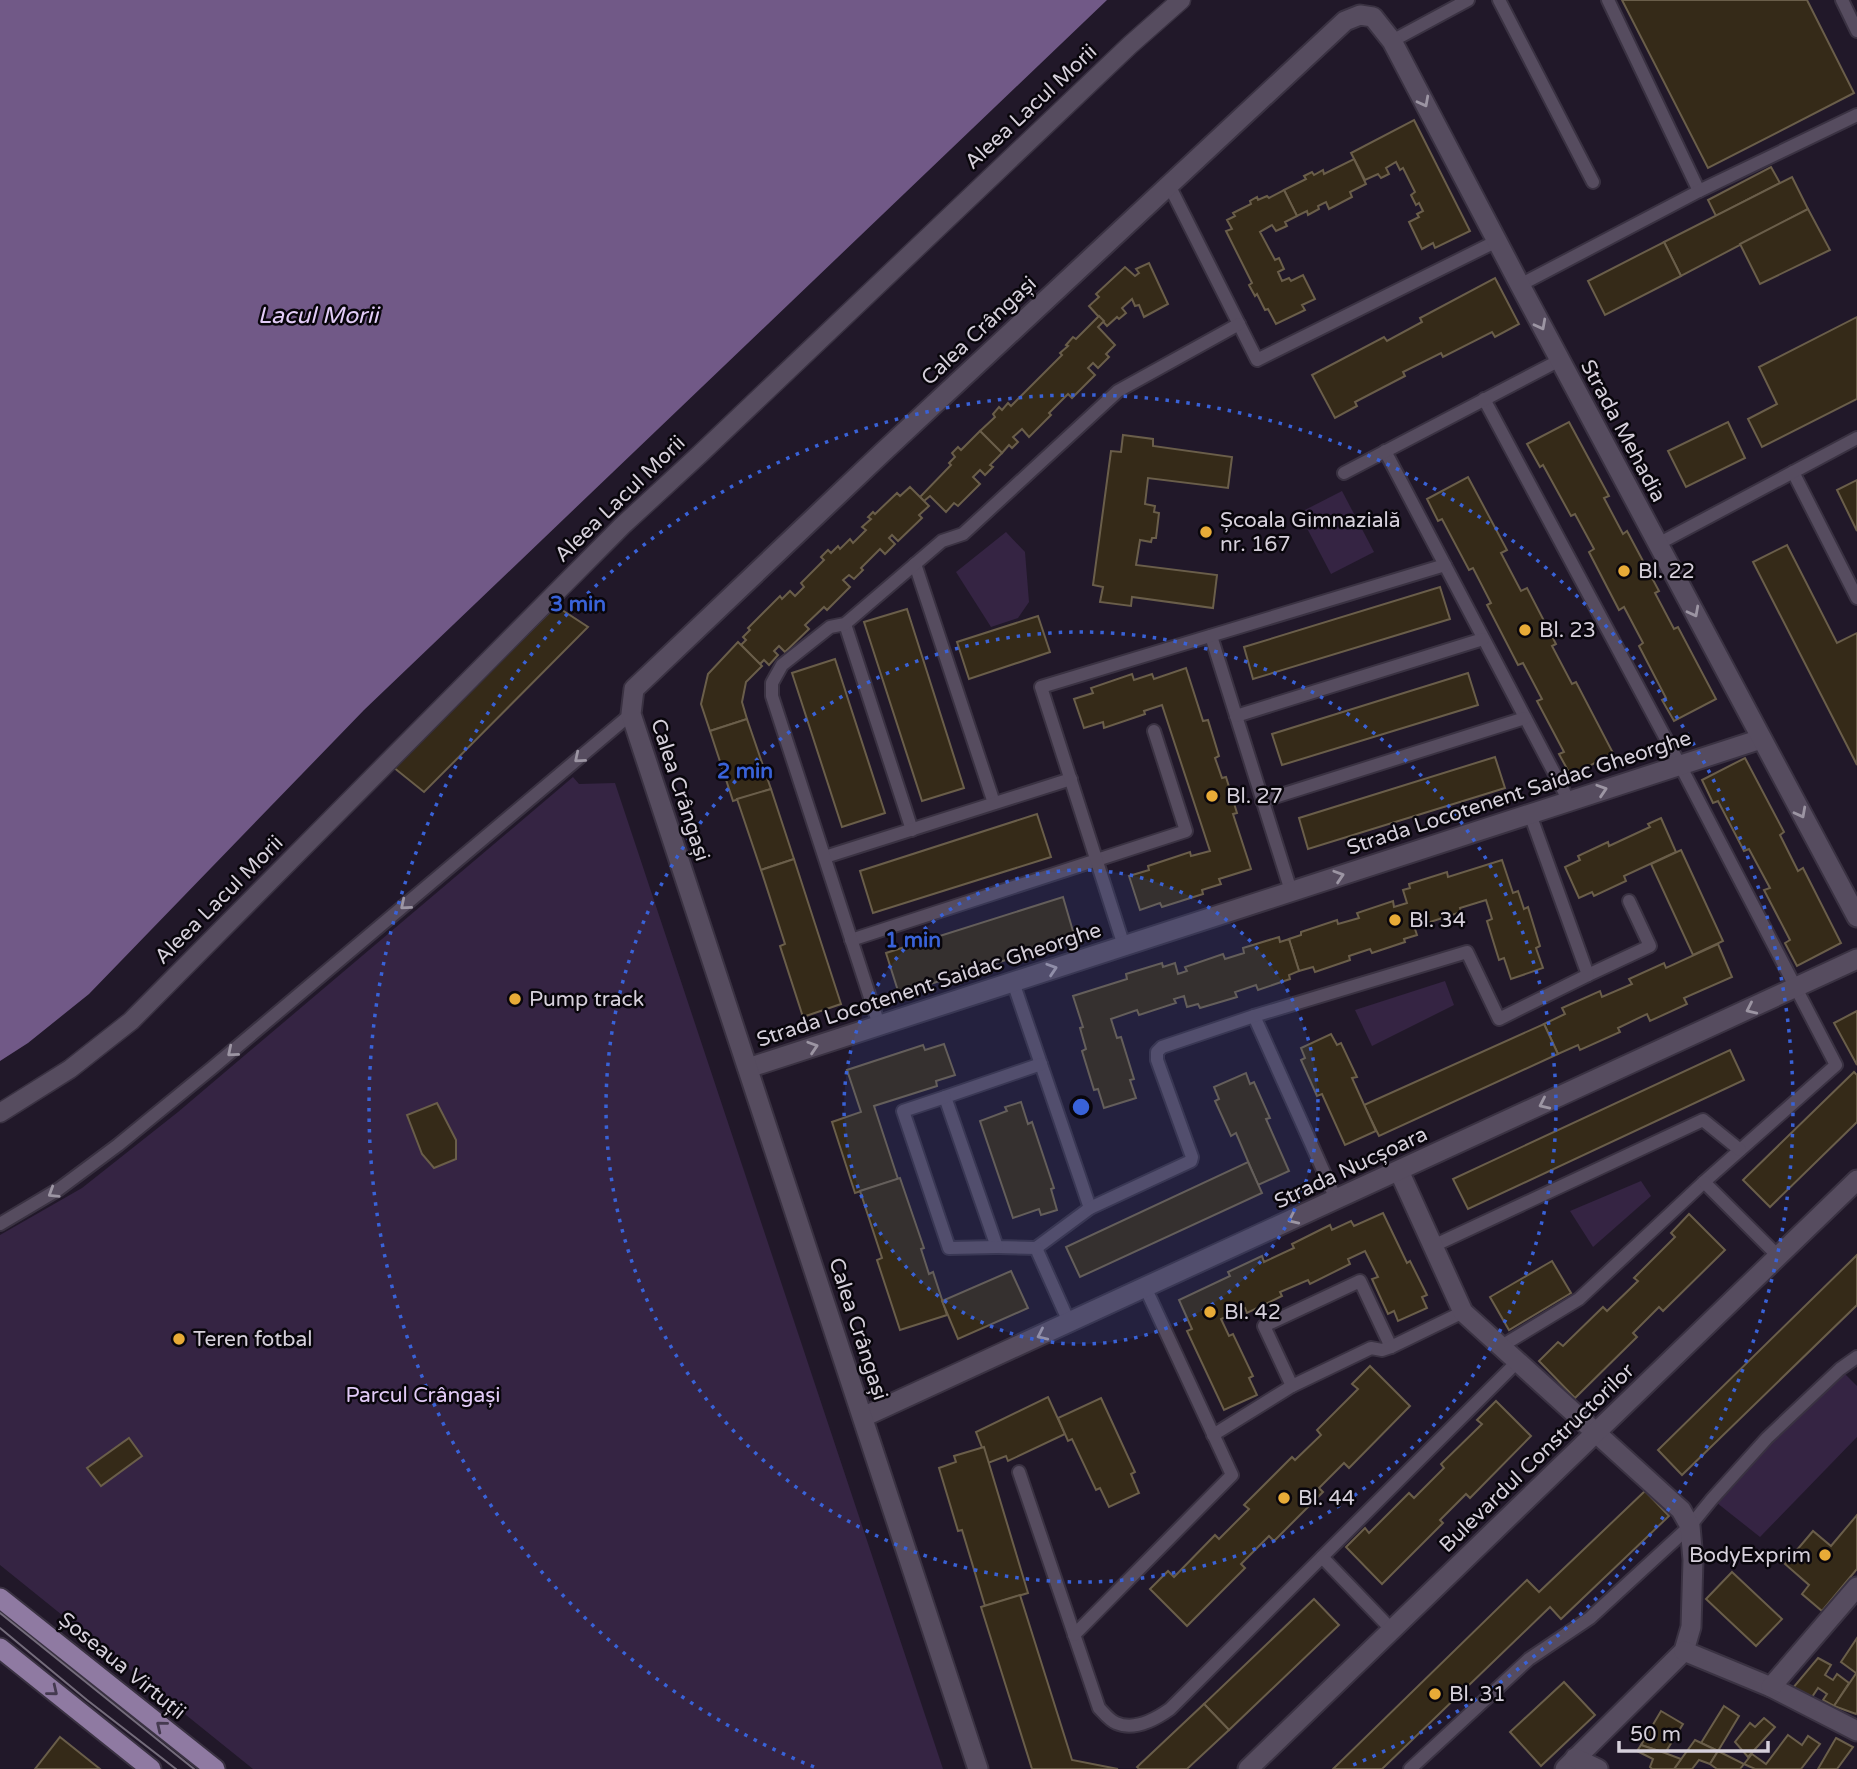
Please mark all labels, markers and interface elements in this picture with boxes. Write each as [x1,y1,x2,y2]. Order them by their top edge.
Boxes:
street label: Aleea Lacul Morii [960,39,1102,175]
one-way arrow [1415,95,1429,107]
street label: Calea Crângași [916,271,1042,391]
water label: Lacul Morii [258,302,381,330]
one-way arrow [1533,318,1546,330]
street label: Strada Mehadia [1575,356,1671,506]
street label: Aleea Lacul Morii [550,430,690,568]
place label: Școala Gimnazială nr. 167 [1220,508,1401,557]
marker: Școala Gimnazială nr. 167 [1198,524,1214,540]
place label: Bl. 22 [1638,559,1695,584]
marker: Bl. 22 [1616,563,1632,579]
text: 3 min [550,592,606,617]
one-way arrow [1686,605,1699,617]
place label: Bl. 23 [1539,618,1596,643]
marker: Bl. 23 [1517,622,1533,638]
street label: Calea Crângași [645,716,715,864]
street label: Strada Locotenent Saidac Gheorghe [1344,725,1694,861]
one-way arrow [574,750,587,762]
text: 2 min [717,759,773,784]
place label: Bl. 27 [1226,784,1283,809]
one-way arrow [1595,784,1607,799]
marker: Bl. 27 [1204,788,1220,804]
one-way arrow [1793,806,1806,818]
street label: Aleea Lacul Morii [149,830,289,970]
one-way arrow [1332,870,1344,884]
one-way arrow [401,897,414,909]
place label: Bl. 34 [1409,908,1466,933]
marker: Bl. 34 [1387,912,1403,928]
street label: Strada Locotenent Saidac Gheorghe [754,917,1104,1053]
text: 1 min [885,928,941,953]
one-way arrow [1046,963,1058,977]
place label: Pump track [529,987,644,1012]
marker: Pump track [507,991,523,1007]
one-way arrow [1746,1001,1758,1015]
one-way arrow [806,1041,818,1055]
one-way arrow [227,1044,240,1056]
centre of rings [1069,1095,1093,1119]
one-way arrow [1539,1096,1551,1110]
street label: Strada Nucșoara [1271,1122,1431,1214]
one-way arrow [47,1184,60,1197]
one-way arrow [1288,1211,1300,1225]
street label: Calea Crângași [823,1255,893,1403]
place label: Bl. 42 [1224,1300,1281,1325]
marker: Bl. 42 [1202,1304,1218,1320]
place label: Teren fotbal [193,1327,313,1352]
one-way arrow [1037,1327,1049,1341]
marker: Teren fotbal [171,1331,187,1347]
street label: Bulevardul Constructorilor [1434,1358,1640,1558]
park label: Parcul Crângași [345,1383,501,1408]
place label: Bl. 44 [1298,1486,1355,1511]
marker: Bl. 44 [1276,1490,1292,1506]
place label: BodyExprim [1689,1543,1811,1568]
marker: BodyExprim [1817,1547,1833,1563]
street label: Șoseaua Virtuții [53,1607,191,1725]
place label: Bl. 31 [1449,1682,1506,1707]
one-way arrow [45,1683,58,1695]
marker: Bl. 31 [1427,1686,1443,1702]
scale bar [1619,1710,1768,1754]
one-way arrow [157,1722,169,1735]
text: 50 m [1630,1722,1681,1747]

